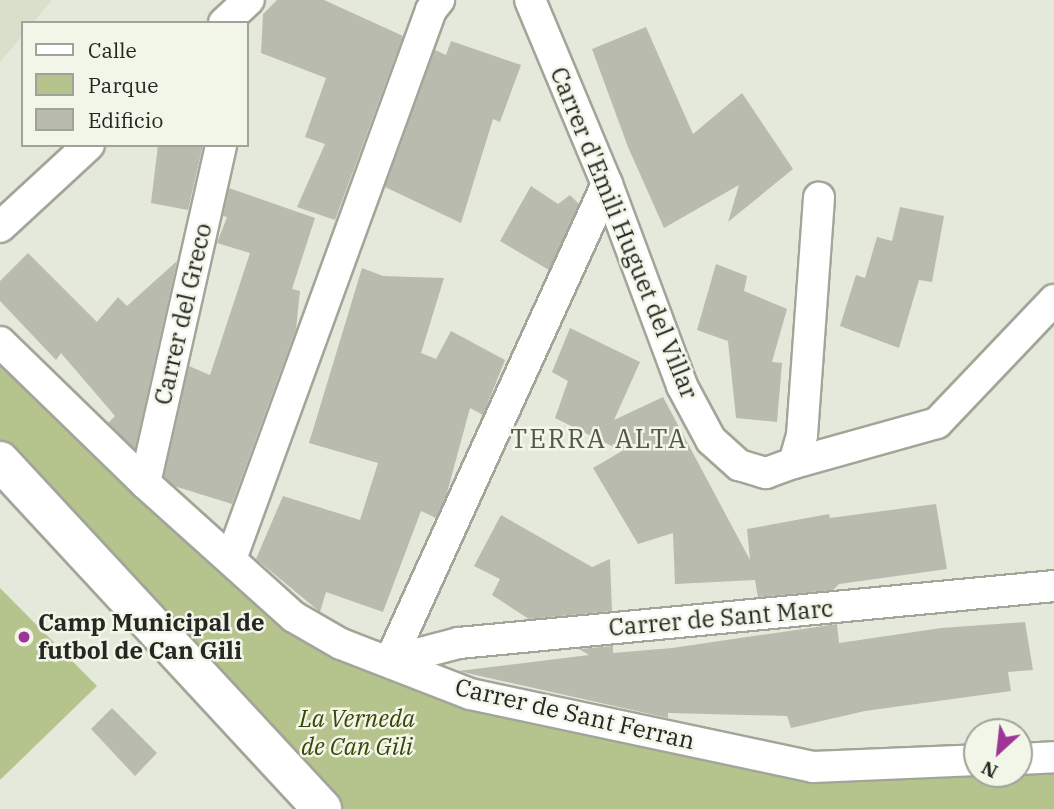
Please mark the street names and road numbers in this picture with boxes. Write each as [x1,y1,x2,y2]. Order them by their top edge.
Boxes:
street label: Carrer d'Emili Huguet del Villar [544,63,704,403]
street label: Carrer del Greco [148,220,218,408]
street label: Carrer de Sant Marc [607,594,835,642]
street label: Carrer de Sant Ferran [452,672,698,756]

